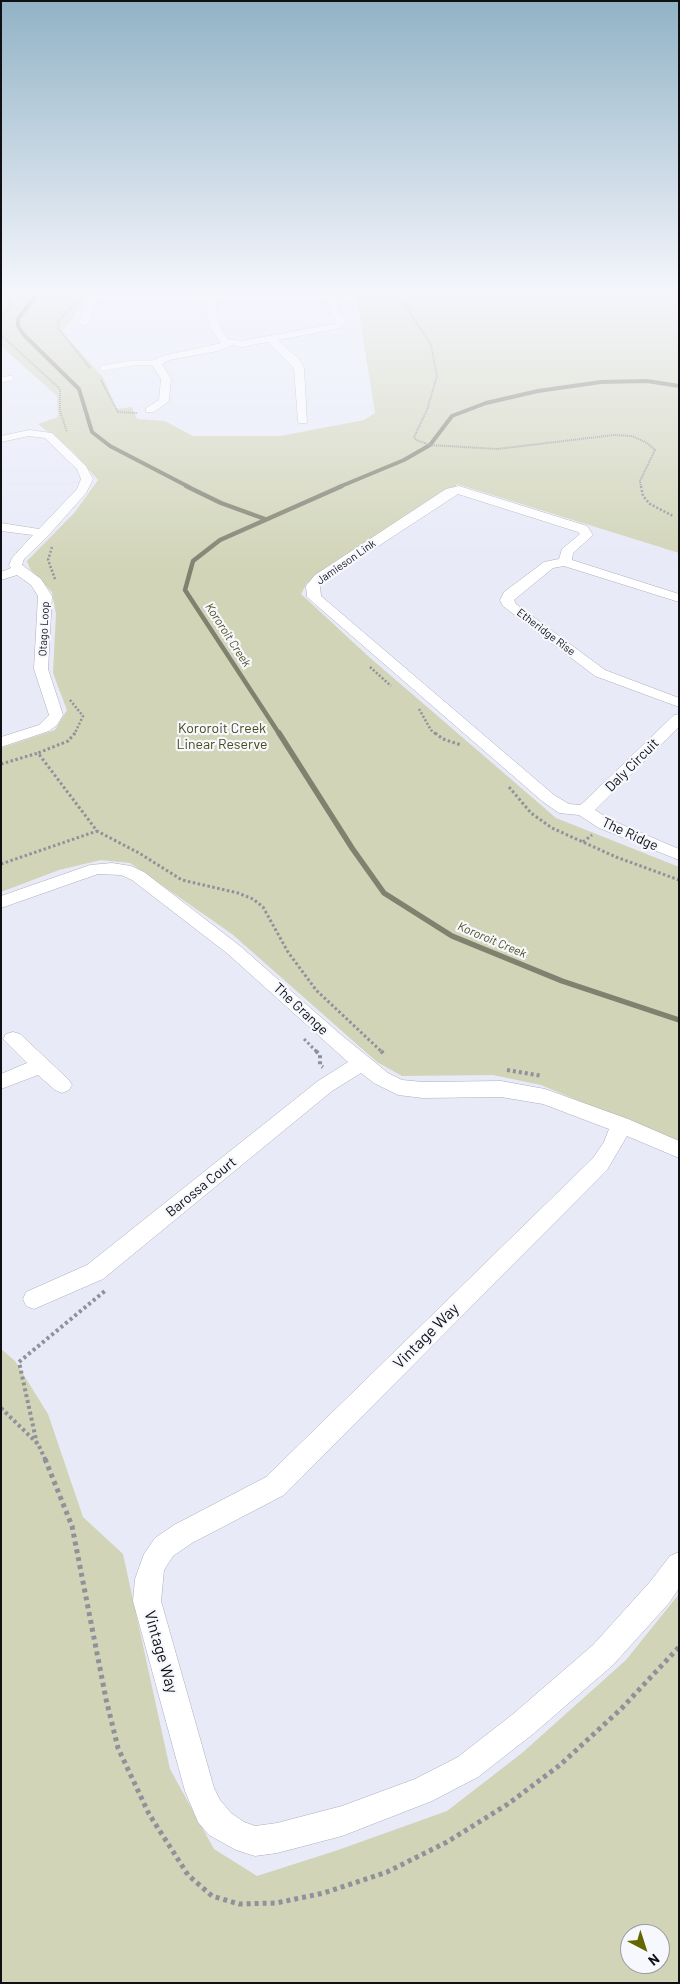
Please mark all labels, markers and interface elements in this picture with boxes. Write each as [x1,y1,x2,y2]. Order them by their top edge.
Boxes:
street label: Jamieson Link [314,537,378,587]
water label: Kororoit Creek [202,600,254,670]
street label: Otago Loop [36,601,52,657]
street label: Etheridge Rise [514,606,578,658]
park label: Kororoit Creek Linear Reserve [177,720,267,752]
street label: Daly Circuit [602,735,662,795]
street label: The Ridge [599,814,661,854]
water label: Kororoit Creek [455,919,529,961]
street label: The Grange [270,979,332,1039]
street label: Barossa Court [162,1153,240,1221]
street label: Vintage Way [389,1299,463,1373]
street label: Vintage Way [140,1608,182,1696]
north arrow [620,1924,670,1974]
text: N [645,1951,663,1970]

